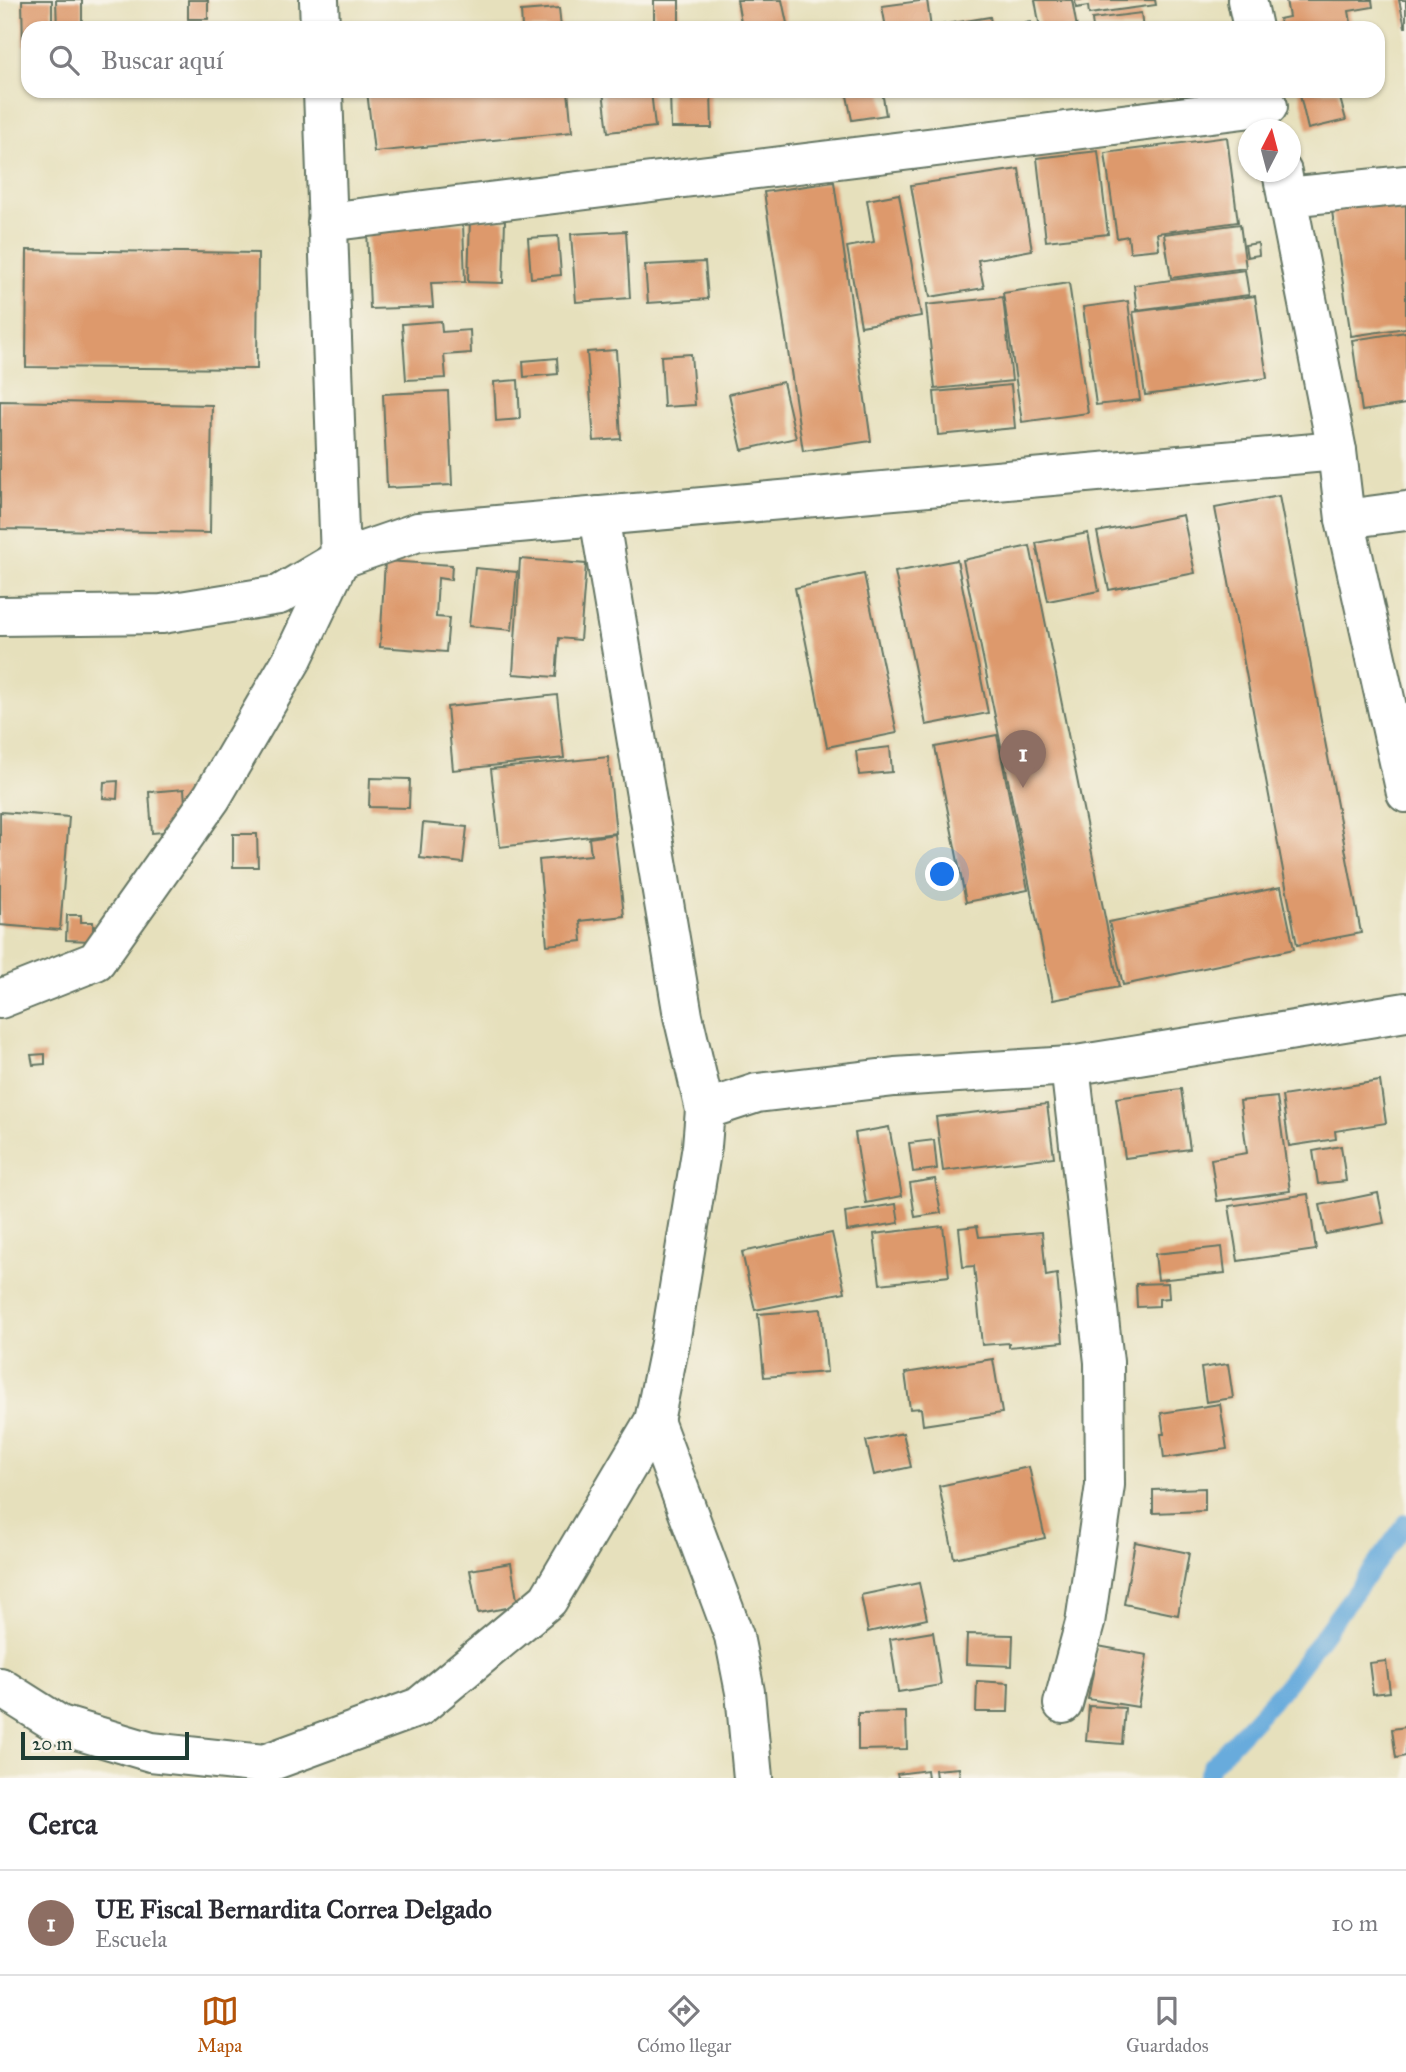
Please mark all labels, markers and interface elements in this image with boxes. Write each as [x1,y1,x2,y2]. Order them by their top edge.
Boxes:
search box [21,21,1385,98]
icon: search [45,41,83,79]
text: Buscar aquí [101,44,223,76]
north arrow [1238,119,1301,182]
pin: 1 [1000,730,1046,788]
your location [925,857,959,891]
scale bar [21,1729,189,1761]
text: 20 m [32,1732,73,1755]
text: Cerca [28,1806,97,1842]
text: UE Fiscal Bernardita Correa Delgado [95,1893,492,1925]
text: 1 [46,1909,56,1937]
text: 10 m [1331,1909,1378,1937]
text: Escuela [95,1925,167,1953]
tab: Mapa [197,1992,242,2057]
tab: Cómo llegar [637,1992,731,2057]
tab: Guardados [1126,1992,1209,2057]

